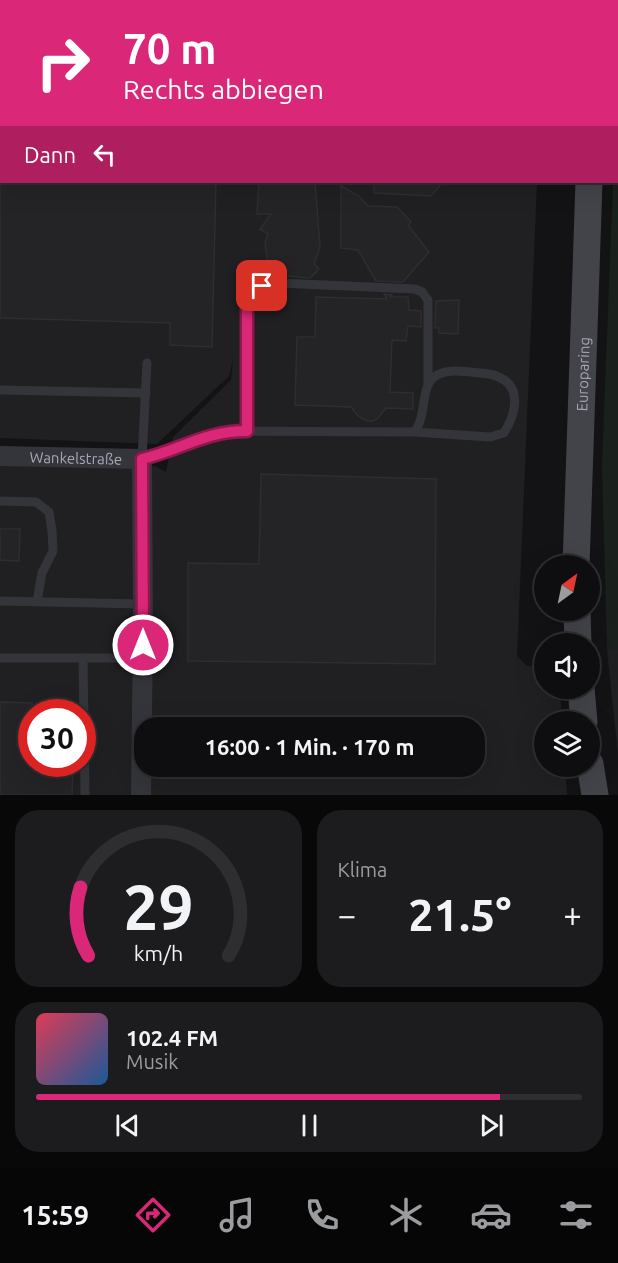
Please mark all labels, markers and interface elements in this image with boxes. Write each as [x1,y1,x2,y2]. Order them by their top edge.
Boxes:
icon: right [24,24,102,102]
text: 70 m [123,25,217,72]
text: Rechts abbiegen [123,74,324,104]
icon: left [88,138,121,171]
text: Dann [24,142,76,167]
pin [236,260,287,311]
icon: arrive [245,269,278,302]
street label: Europaring [573,337,592,412]
street label: Wankelstraße [30,448,122,467]
north arrow [534,555,600,621]
map controls [534,555,600,777]
position arrow [111,613,175,677]
button: sound [534,633,600,699]
speed limit sign: 30 [18,699,96,777]
button: layers [534,711,600,777]
text: 16:00 · 1 Min. · 170 m [205,734,414,759]
text: Klima [338,858,387,881]
text: 29 [123,872,193,942]
text: 21.5° [408,889,511,940]
text: − [338,896,356,933]
text: + [563,896,582,933]
text: km/h [133,941,183,965]
text: 102.4 FM [126,1025,218,1050]
text: Musik [126,1050,178,1073]
icon: previous [111,1109,144,1142]
icon: pause [293,1109,326,1142]
icon: next [475,1109,508,1142]
icon: directions [132,1194,174,1236]
icon: music [216,1194,258,1236]
icon: phone [301,1194,343,1236]
icon: climate [385,1194,427,1236]
icon: car [470,1194,512,1236]
icon: filters [555,1194,597,1236]
text: 15:59 [21,1200,89,1230]

